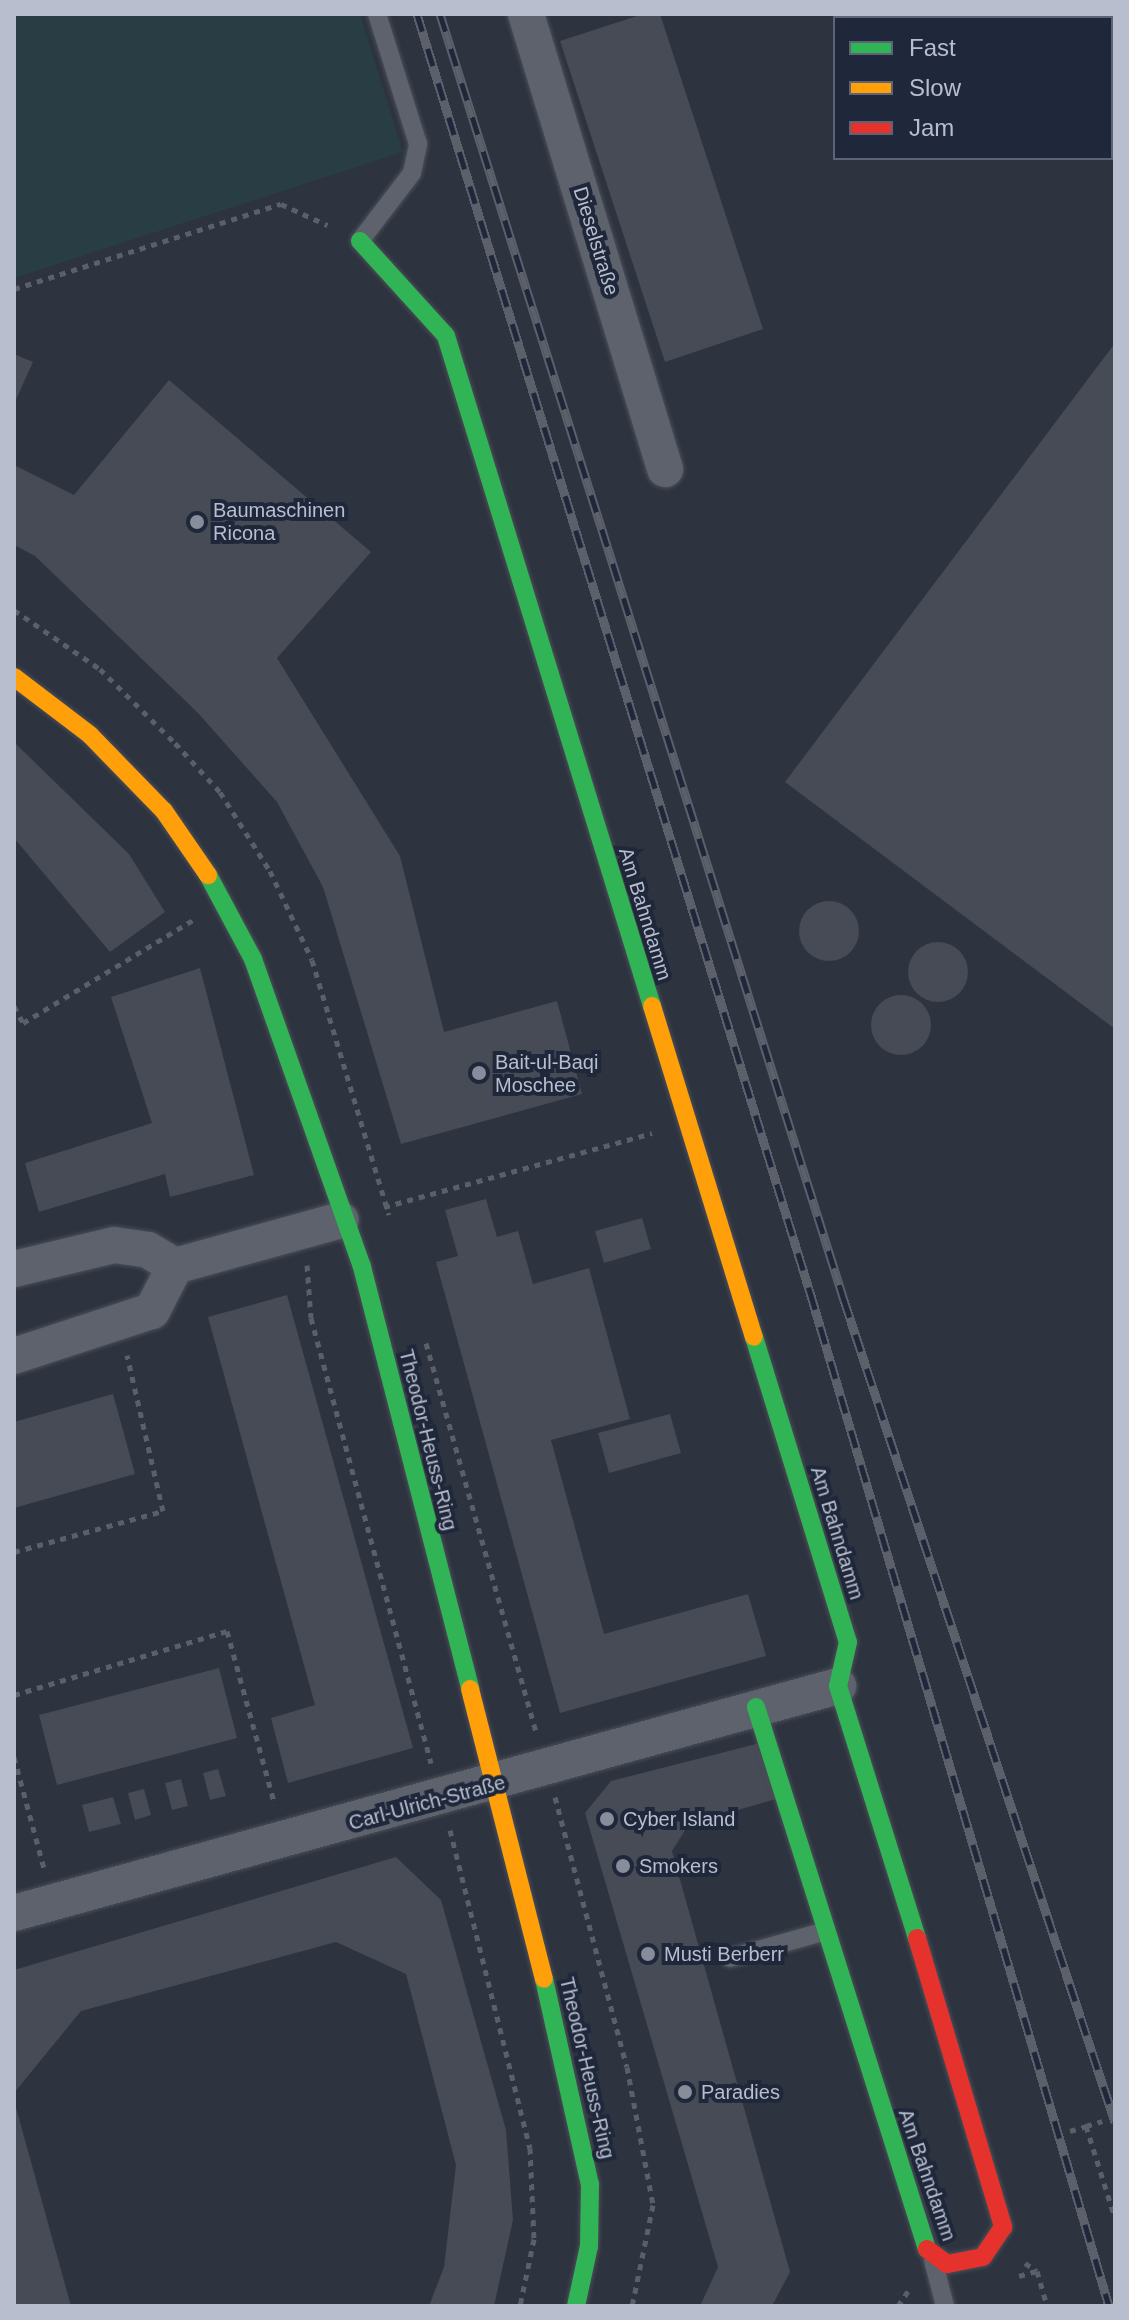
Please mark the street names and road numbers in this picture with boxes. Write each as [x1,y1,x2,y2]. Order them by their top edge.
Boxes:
street label: Dieselstraße [568,184,624,298]
street label: Am Bahndamm [613,845,677,983]
street label: Theodor-Heuss-Ring [394,1347,462,1533]
street label: Am Bahndamm [805,1464,869,1602]
street label: Carl-Ulrich-Straße [346,1771,508,1835]
street label: Theodor-Heuss-Ring [554,1975,620,2161]
street label: Am Bahndamm [893,2106,961,2244]

